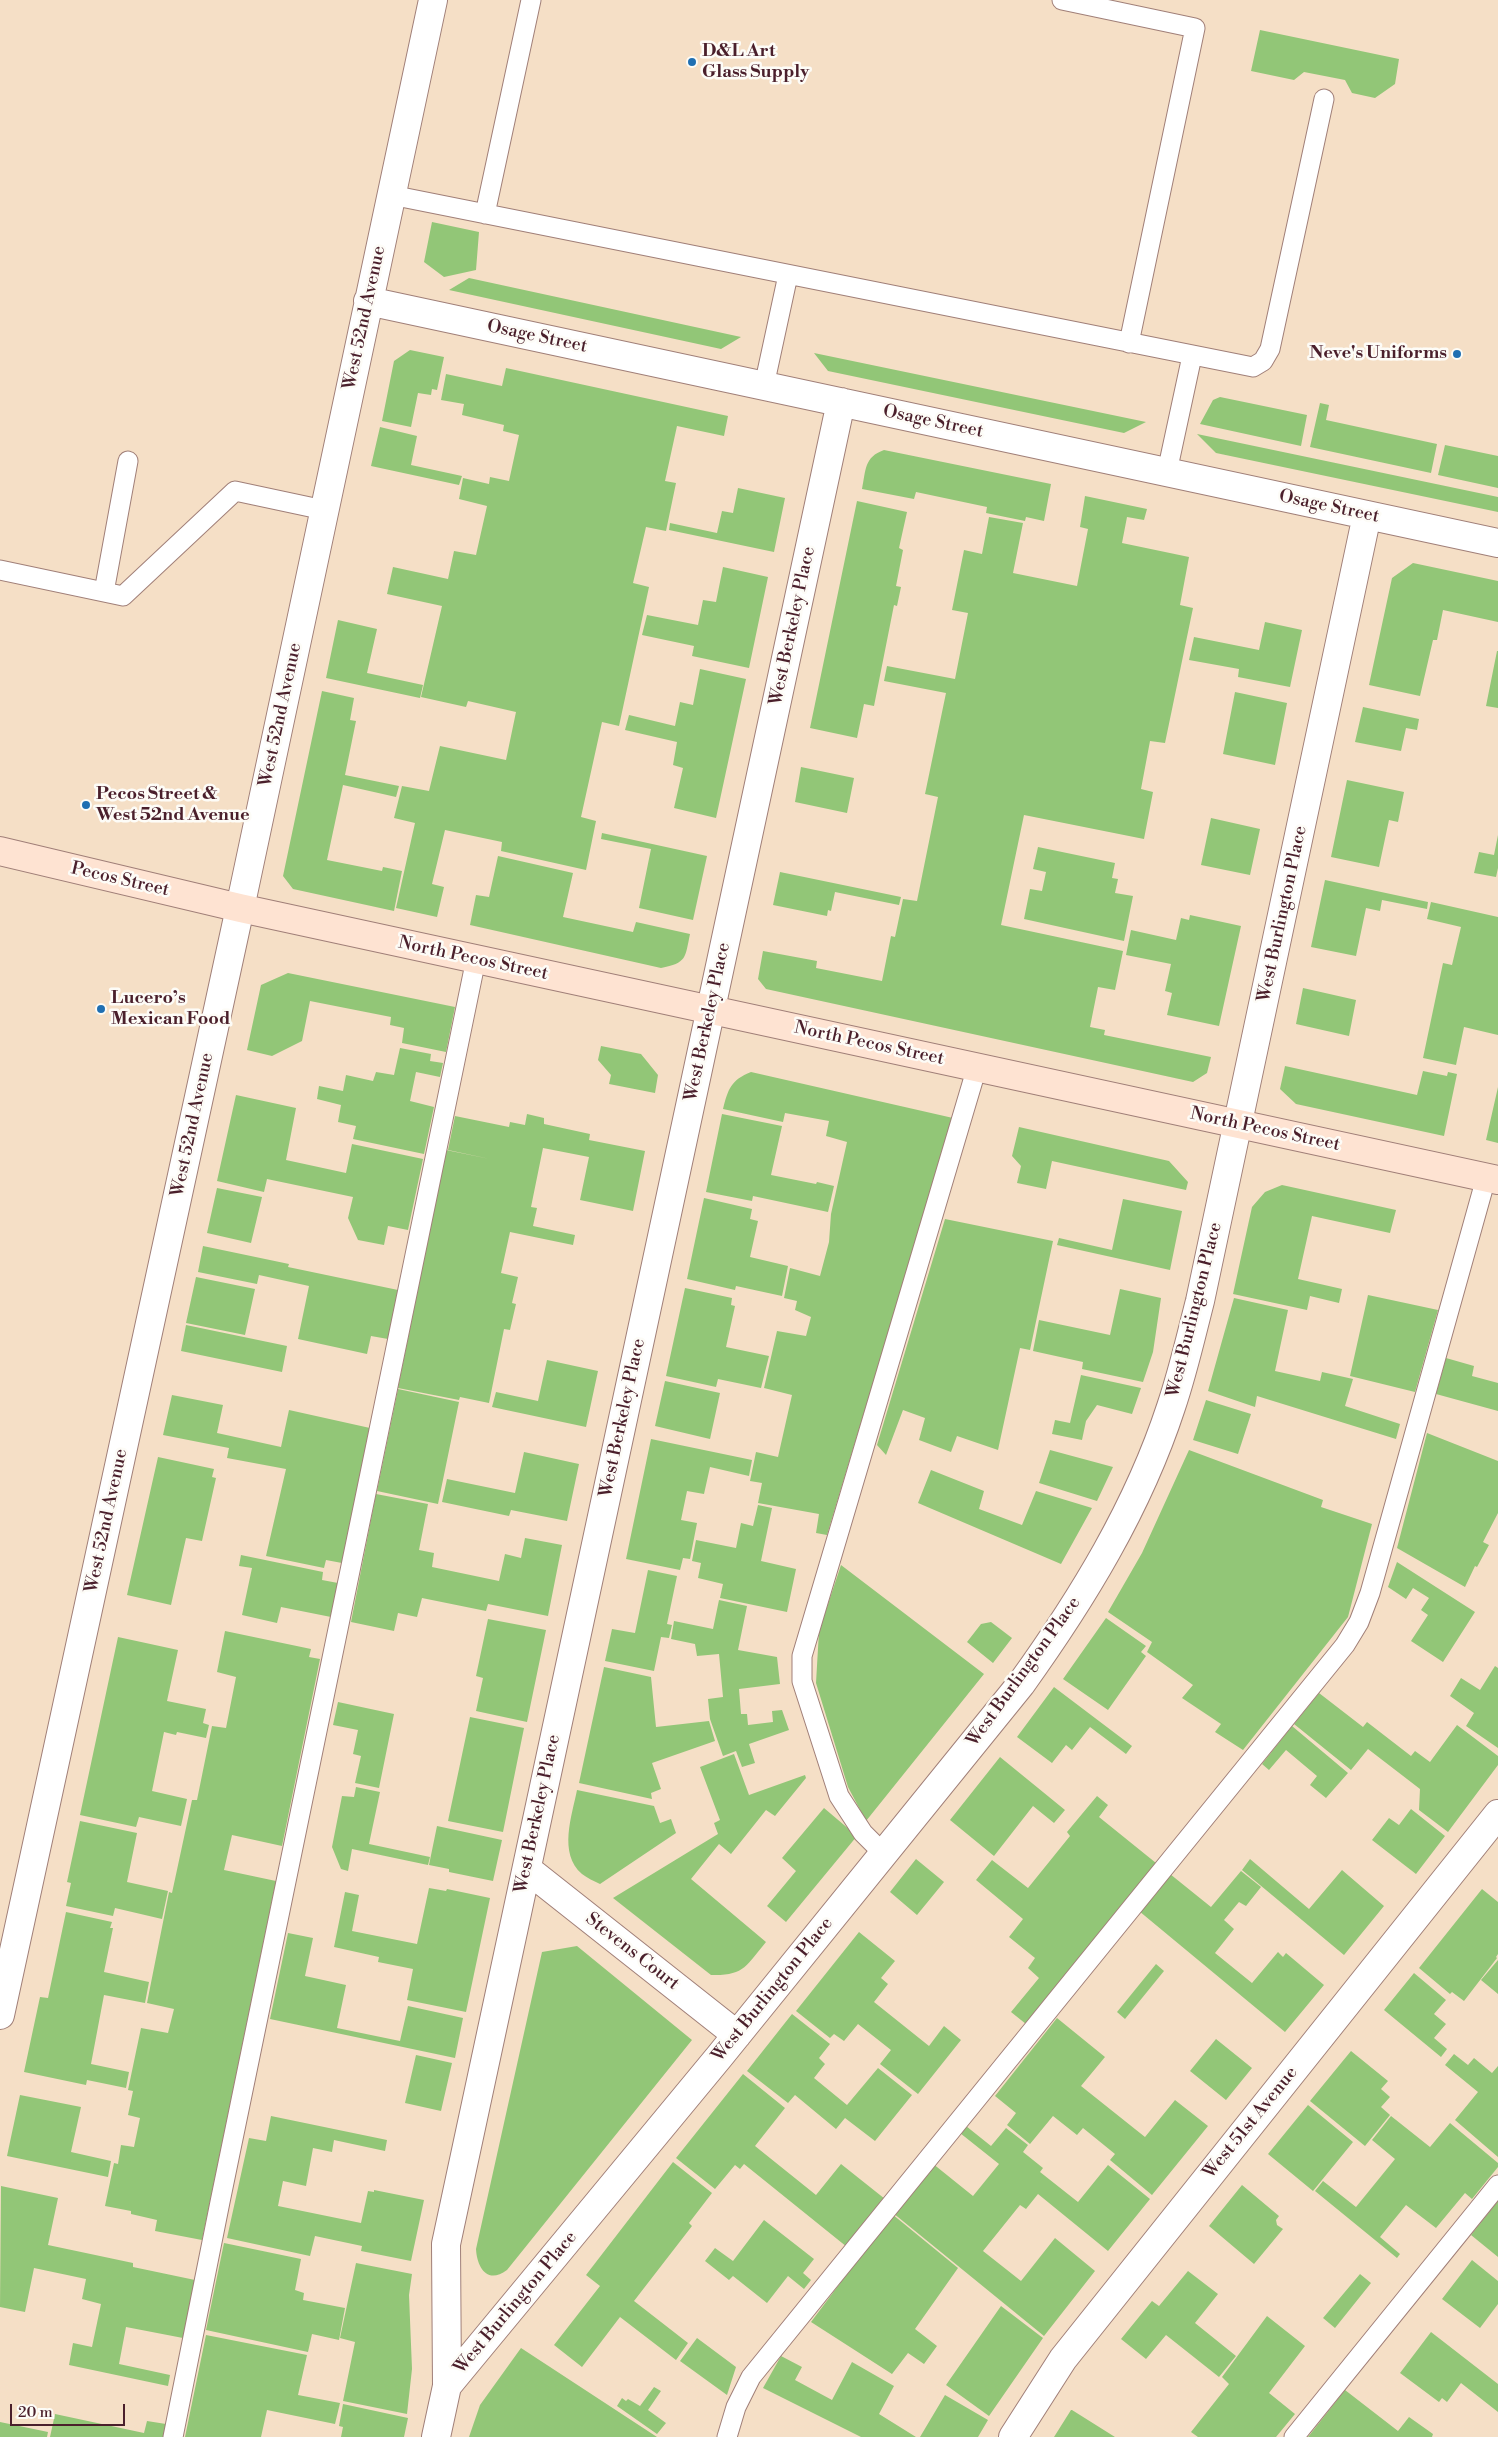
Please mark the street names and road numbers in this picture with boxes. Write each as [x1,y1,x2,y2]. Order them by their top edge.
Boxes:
street label: West 52nd Avenue [339,244,391,392]
street label: Osage Street [485,316,589,358]
street label: Osage Street [881,401,985,443]
street label: Osage Street [1277,486,1381,528]
street label: West Berkeley Place [766,545,820,707]
street label: West 52nd Avenue [255,641,307,789]
street label: West Burlington Place [1254,824,1312,1004]
street label: Pecos Street [69,858,171,902]
street label: North Pecos Street [396,933,550,985]
street label: West Berkeley Place [681,941,735,1103]
street label: North Pecos Street [792,1018,946,1070]
street label: West 52nd Avenue [167,1051,219,1199]
street label: North Pecos Street [1188,1104,1342,1156]
street label: West Burlington Place [1163,1220,1227,1400]
street label: West Berkeley Place [596,1337,650,1499]
street label: West 52nd Avenue [81,1447,133,1595]
street label: West Burlington Place [962,1593,1086,1751]
street label: West Berkeley Place [511,1733,565,1895]
street label: Stevens Court [581,1909,683,1995]
street label: West Burlington Place [708,1913,838,2067]
street label: West 51st Avenue [1199,2063,1303,2183]
street label: West Burlington Place [450,2227,582,2379]

